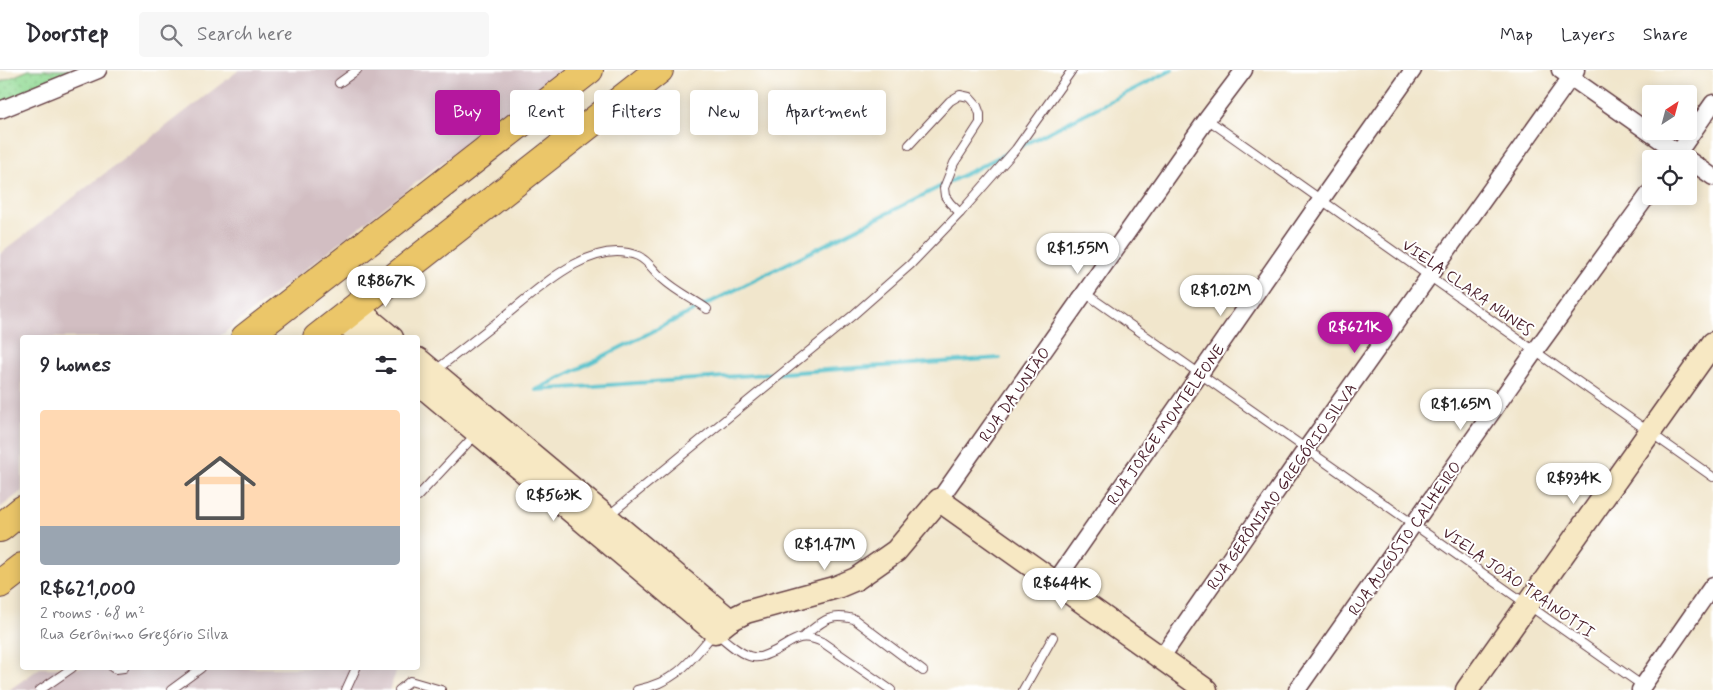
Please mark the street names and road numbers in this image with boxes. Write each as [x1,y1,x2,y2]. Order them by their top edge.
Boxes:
street label: VIELA CLARA NUNES [1398,235,1537,341]
street label: RUA JORGE MONTELEONE [1103,340,1230,510]
street label: RUA DA UNIÃO [975,343,1056,446]
street label: RUA GERÔNIMO GREGÓRIO SILVA [1202,379,1362,595]
street label: RUA AUGUSTO CALHEIRO [1344,457,1467,620]
street label: VIELA JOÃO TRAINOTTI [1438,523,1598,644]

